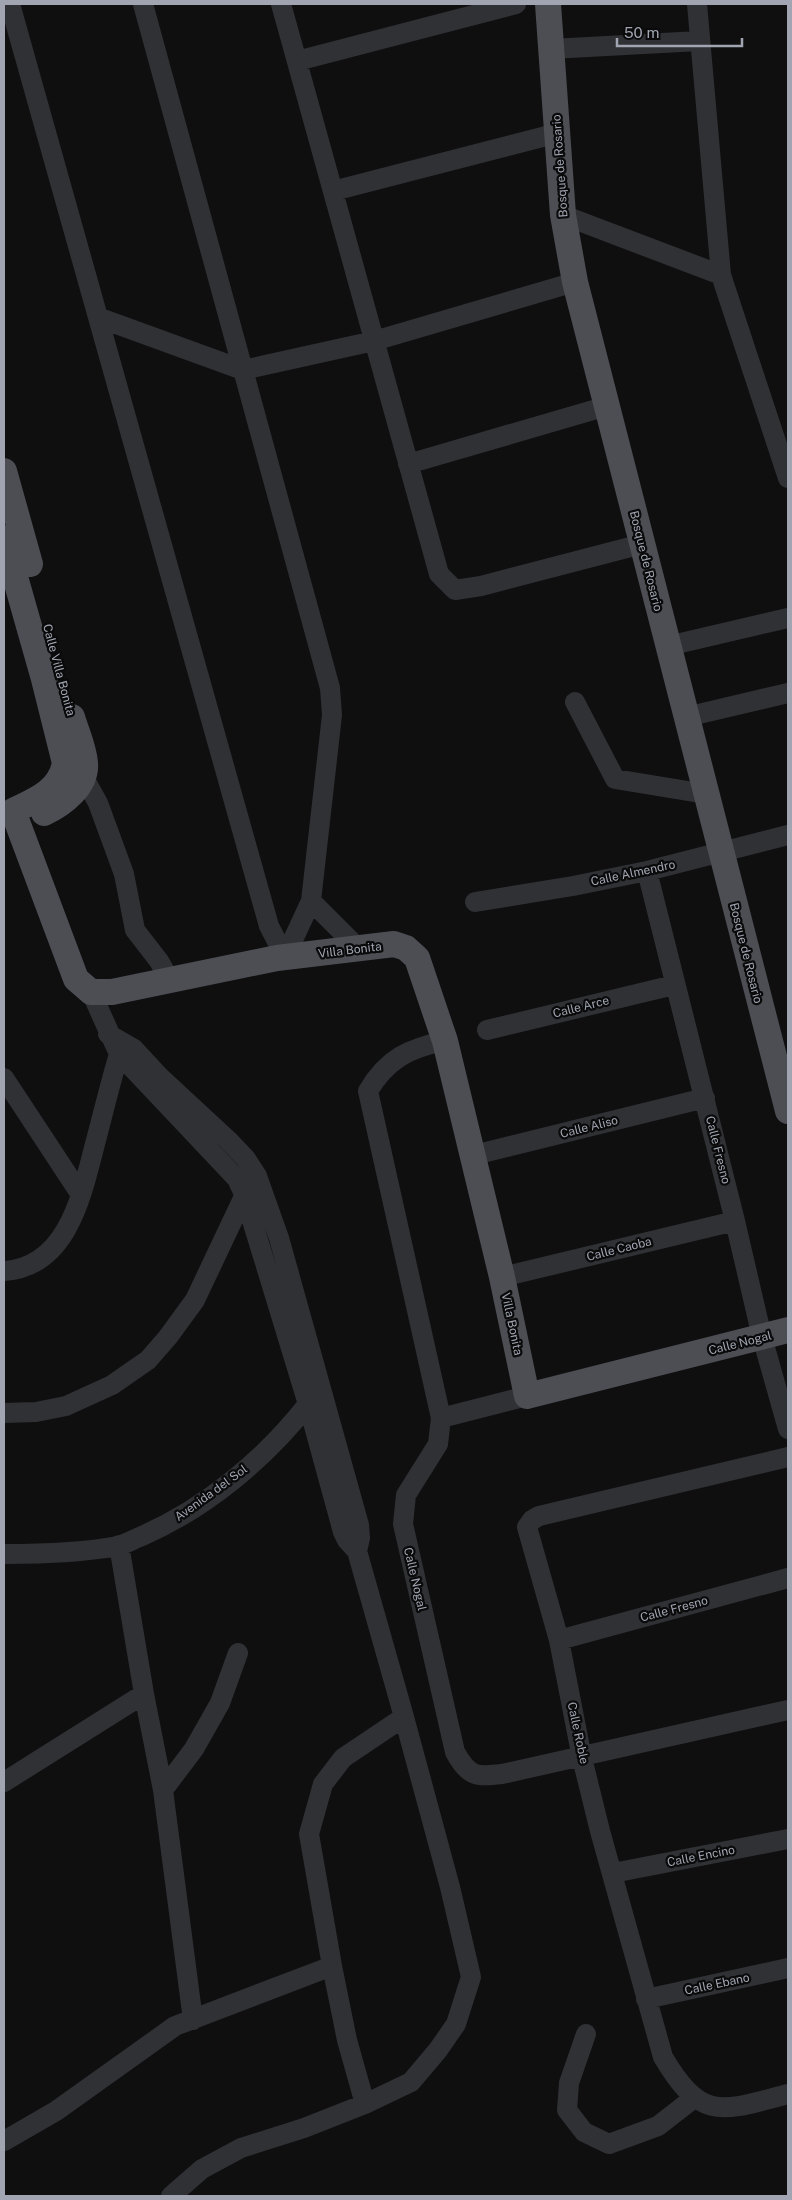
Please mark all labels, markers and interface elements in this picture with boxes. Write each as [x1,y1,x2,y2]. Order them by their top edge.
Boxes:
scale bar [617,15,742,47]
text: 50 m [624,24,659,41]
street label: Bosque de Rosario [549,114,571,218]
street label: Bosque de Rosario [627,509,665,613]
street label: Calle Villa Bonita [40,622,78,718]
street label: Calle Almendro [589,857,677,889]
street label: Bosque de Rosario [727,901,765,1005]
street label: Villa Bonita [318,939,382,961]
street label: Calle Arce [551,993,611,1021]
street label: Calle Aliso [559,1113,620,1141]
street label: Calle Fresno [703,1115,733,1186]
street label: Calle Caoba [585,1234,653,1264]
street label: Villa Bonita [499,1291,525,1357]
street label: Calle Nogal [707,1328,773,1358]
street label: Avenida del Sol [172,1462,250,1524]
street label: Calle Nogal [401,1546,429,1612]
street label: Calle Fresno [639,1593,710,1625]
street label: Calle Roble [565,1701,591,1766]
street label: Calle Encino [666,1843,736,1869]
street label: Calle Ebano [683,1970,751,1998]

